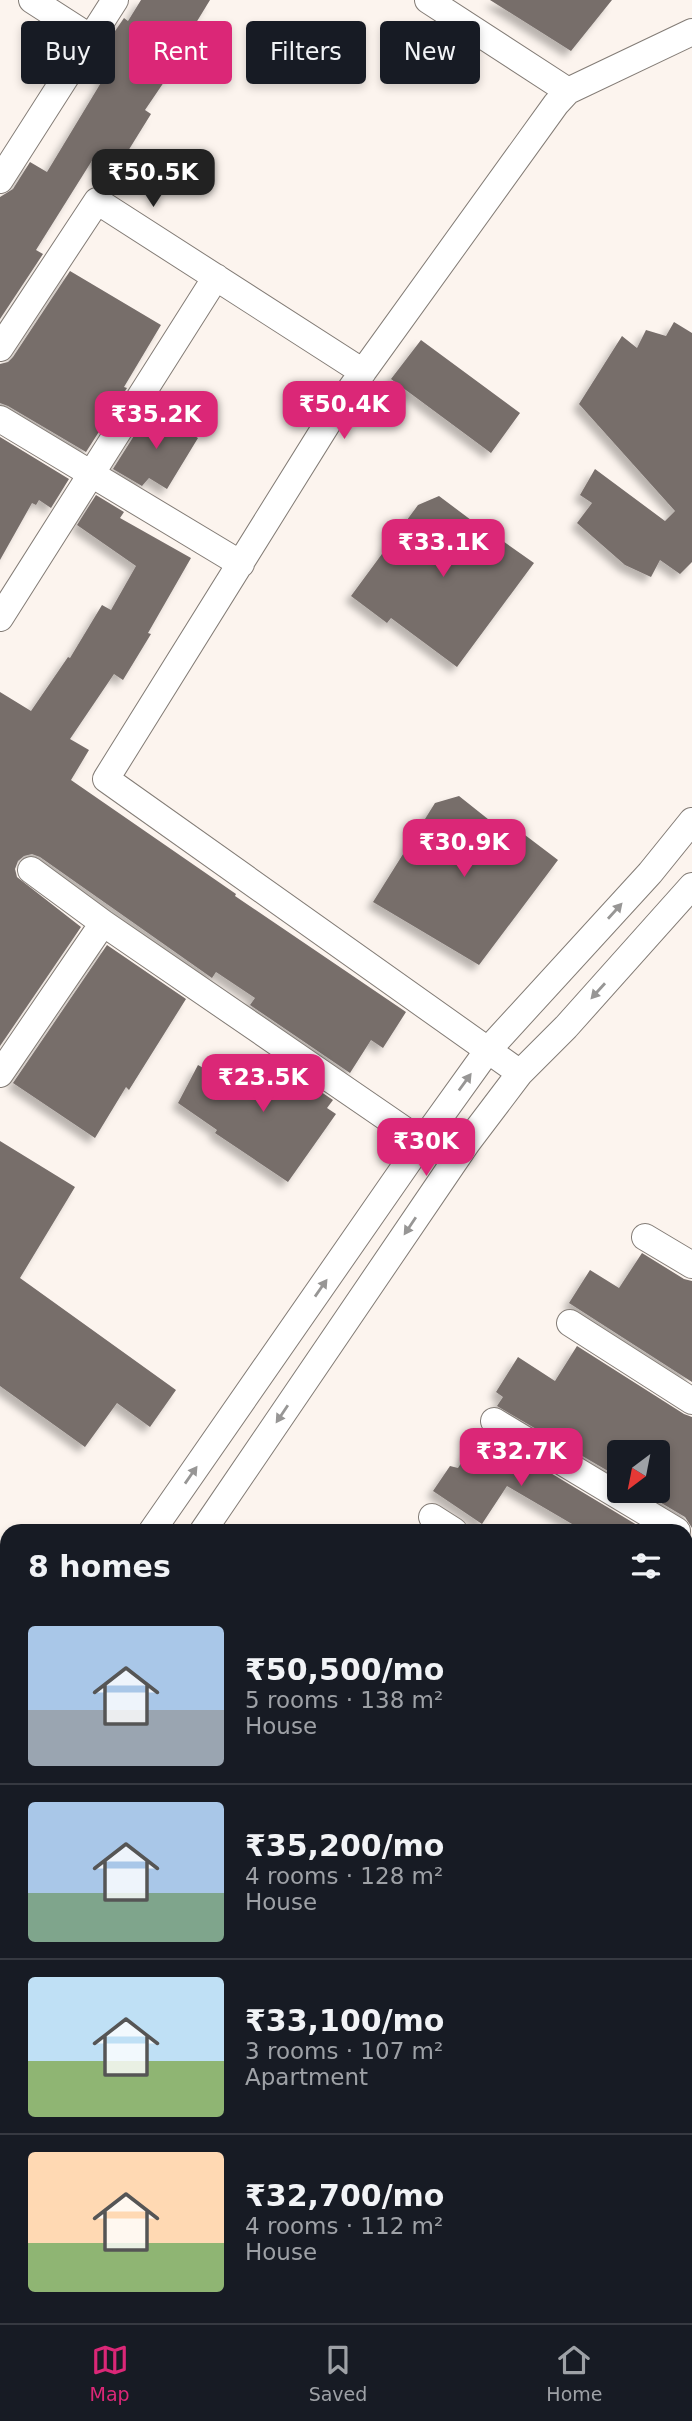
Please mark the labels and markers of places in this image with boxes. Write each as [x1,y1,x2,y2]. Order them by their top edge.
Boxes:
pin: ₹50.5K [96,150,210,209]
pin: ₹50.4K [287,382,401,441]
pin: ₹35.2K [99,392,213,451]
pin: ₹33.1K [386,520,500,579]
pin: ₹30.9K [407,820,521,879]
pin: ₹23.5K [206,1054,320,1114]
pin: ₹30K [385,1118,467,1178]
pin: ₹32.7K [464,1428,578,1488]

